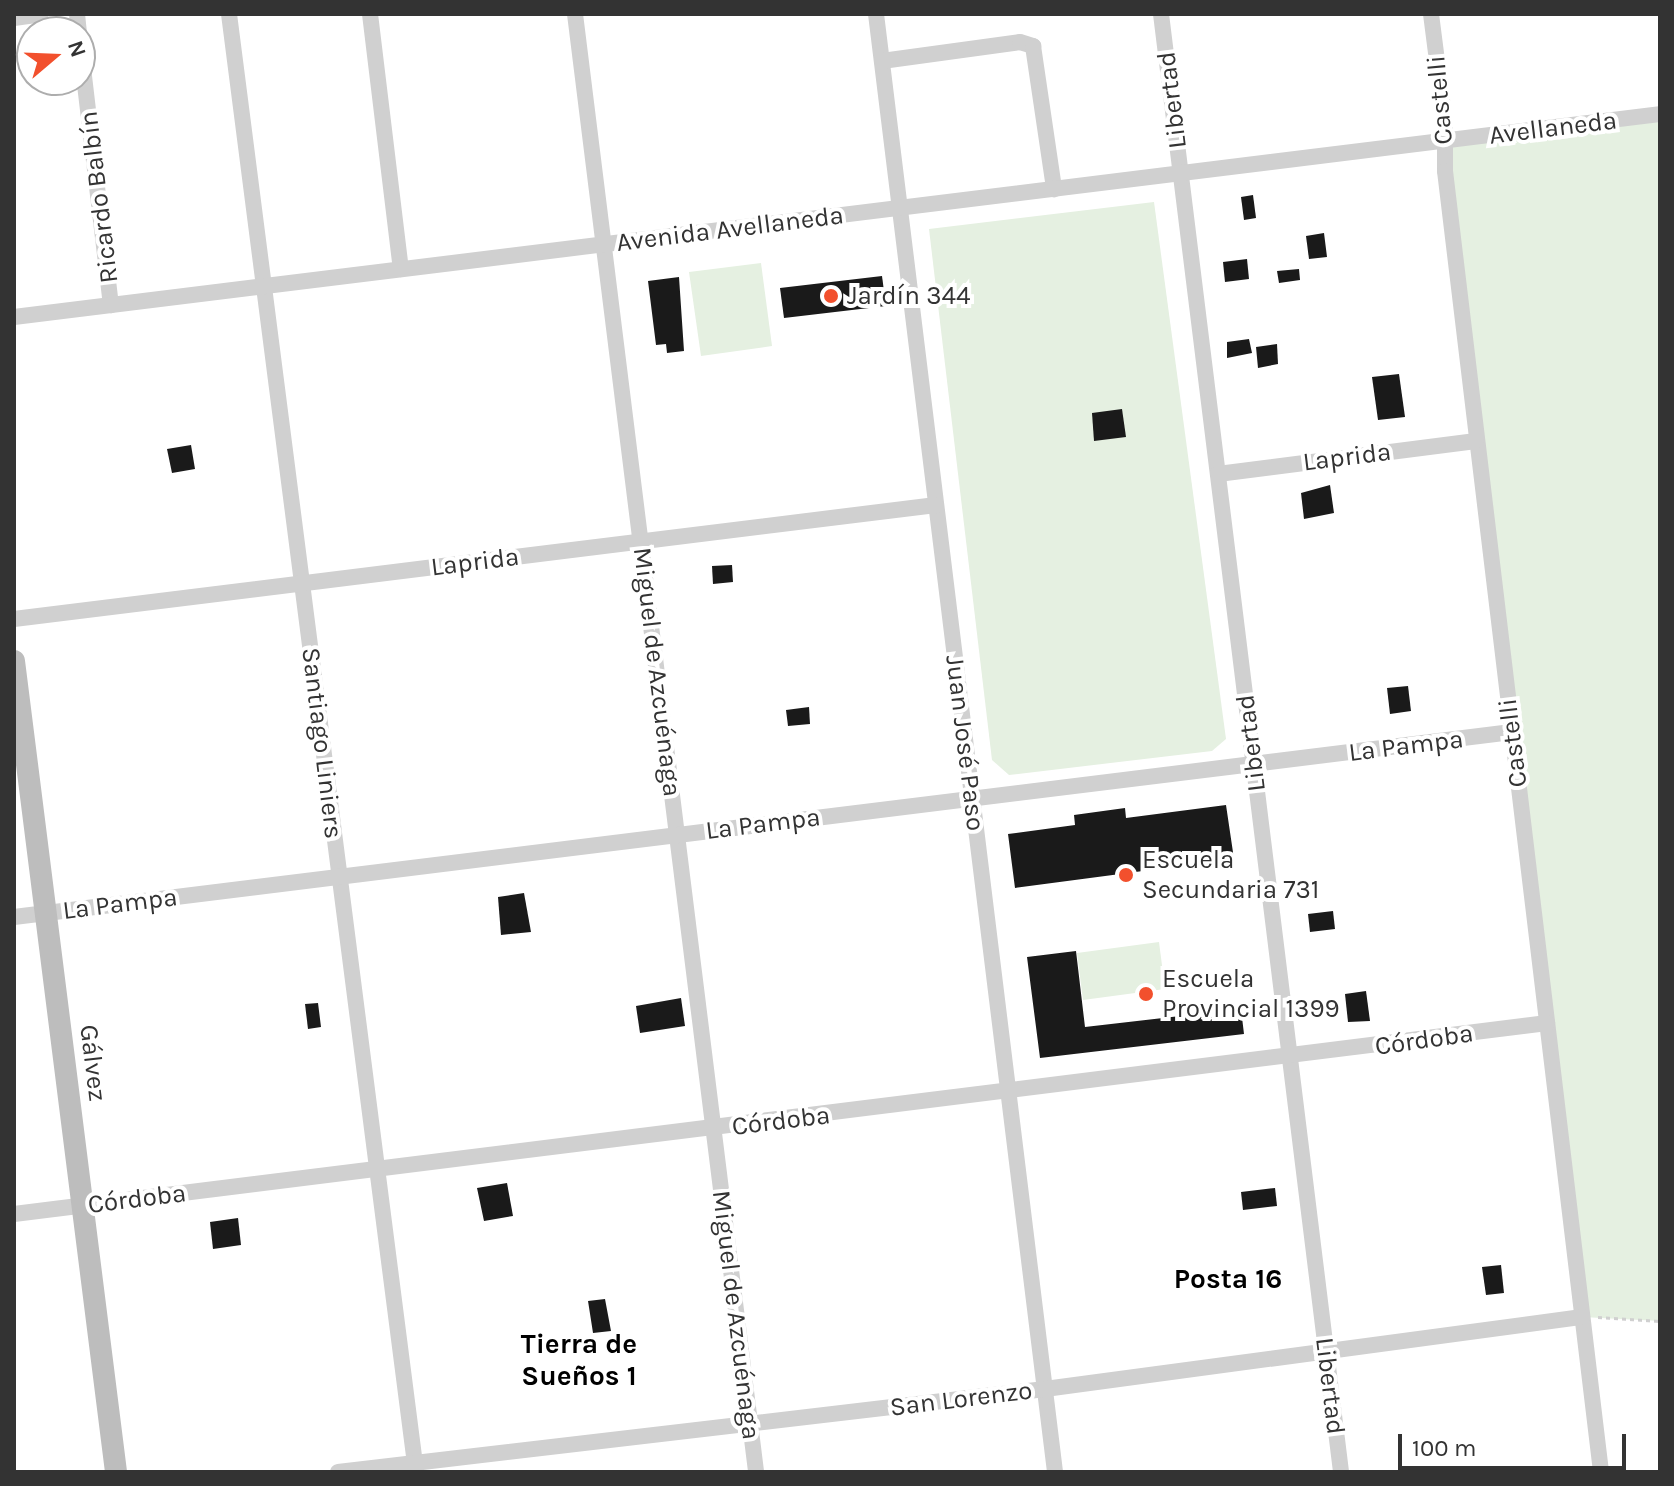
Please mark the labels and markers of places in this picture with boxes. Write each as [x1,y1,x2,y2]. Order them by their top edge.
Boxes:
place label: Jardín 344 [847,280,971,312]
marker: Jardín 344 [822,287,840,305]
place label: Escuela Secundaria 731 [1142,844,1319,906]
marker: Escuela Secundaria 731 [1117,866,1135,884]
place label: Escuela Provincial 1399 [1162,963,1340,1024]
marker: Escuela Provincial 1399 [1137,985,1155,1003]

